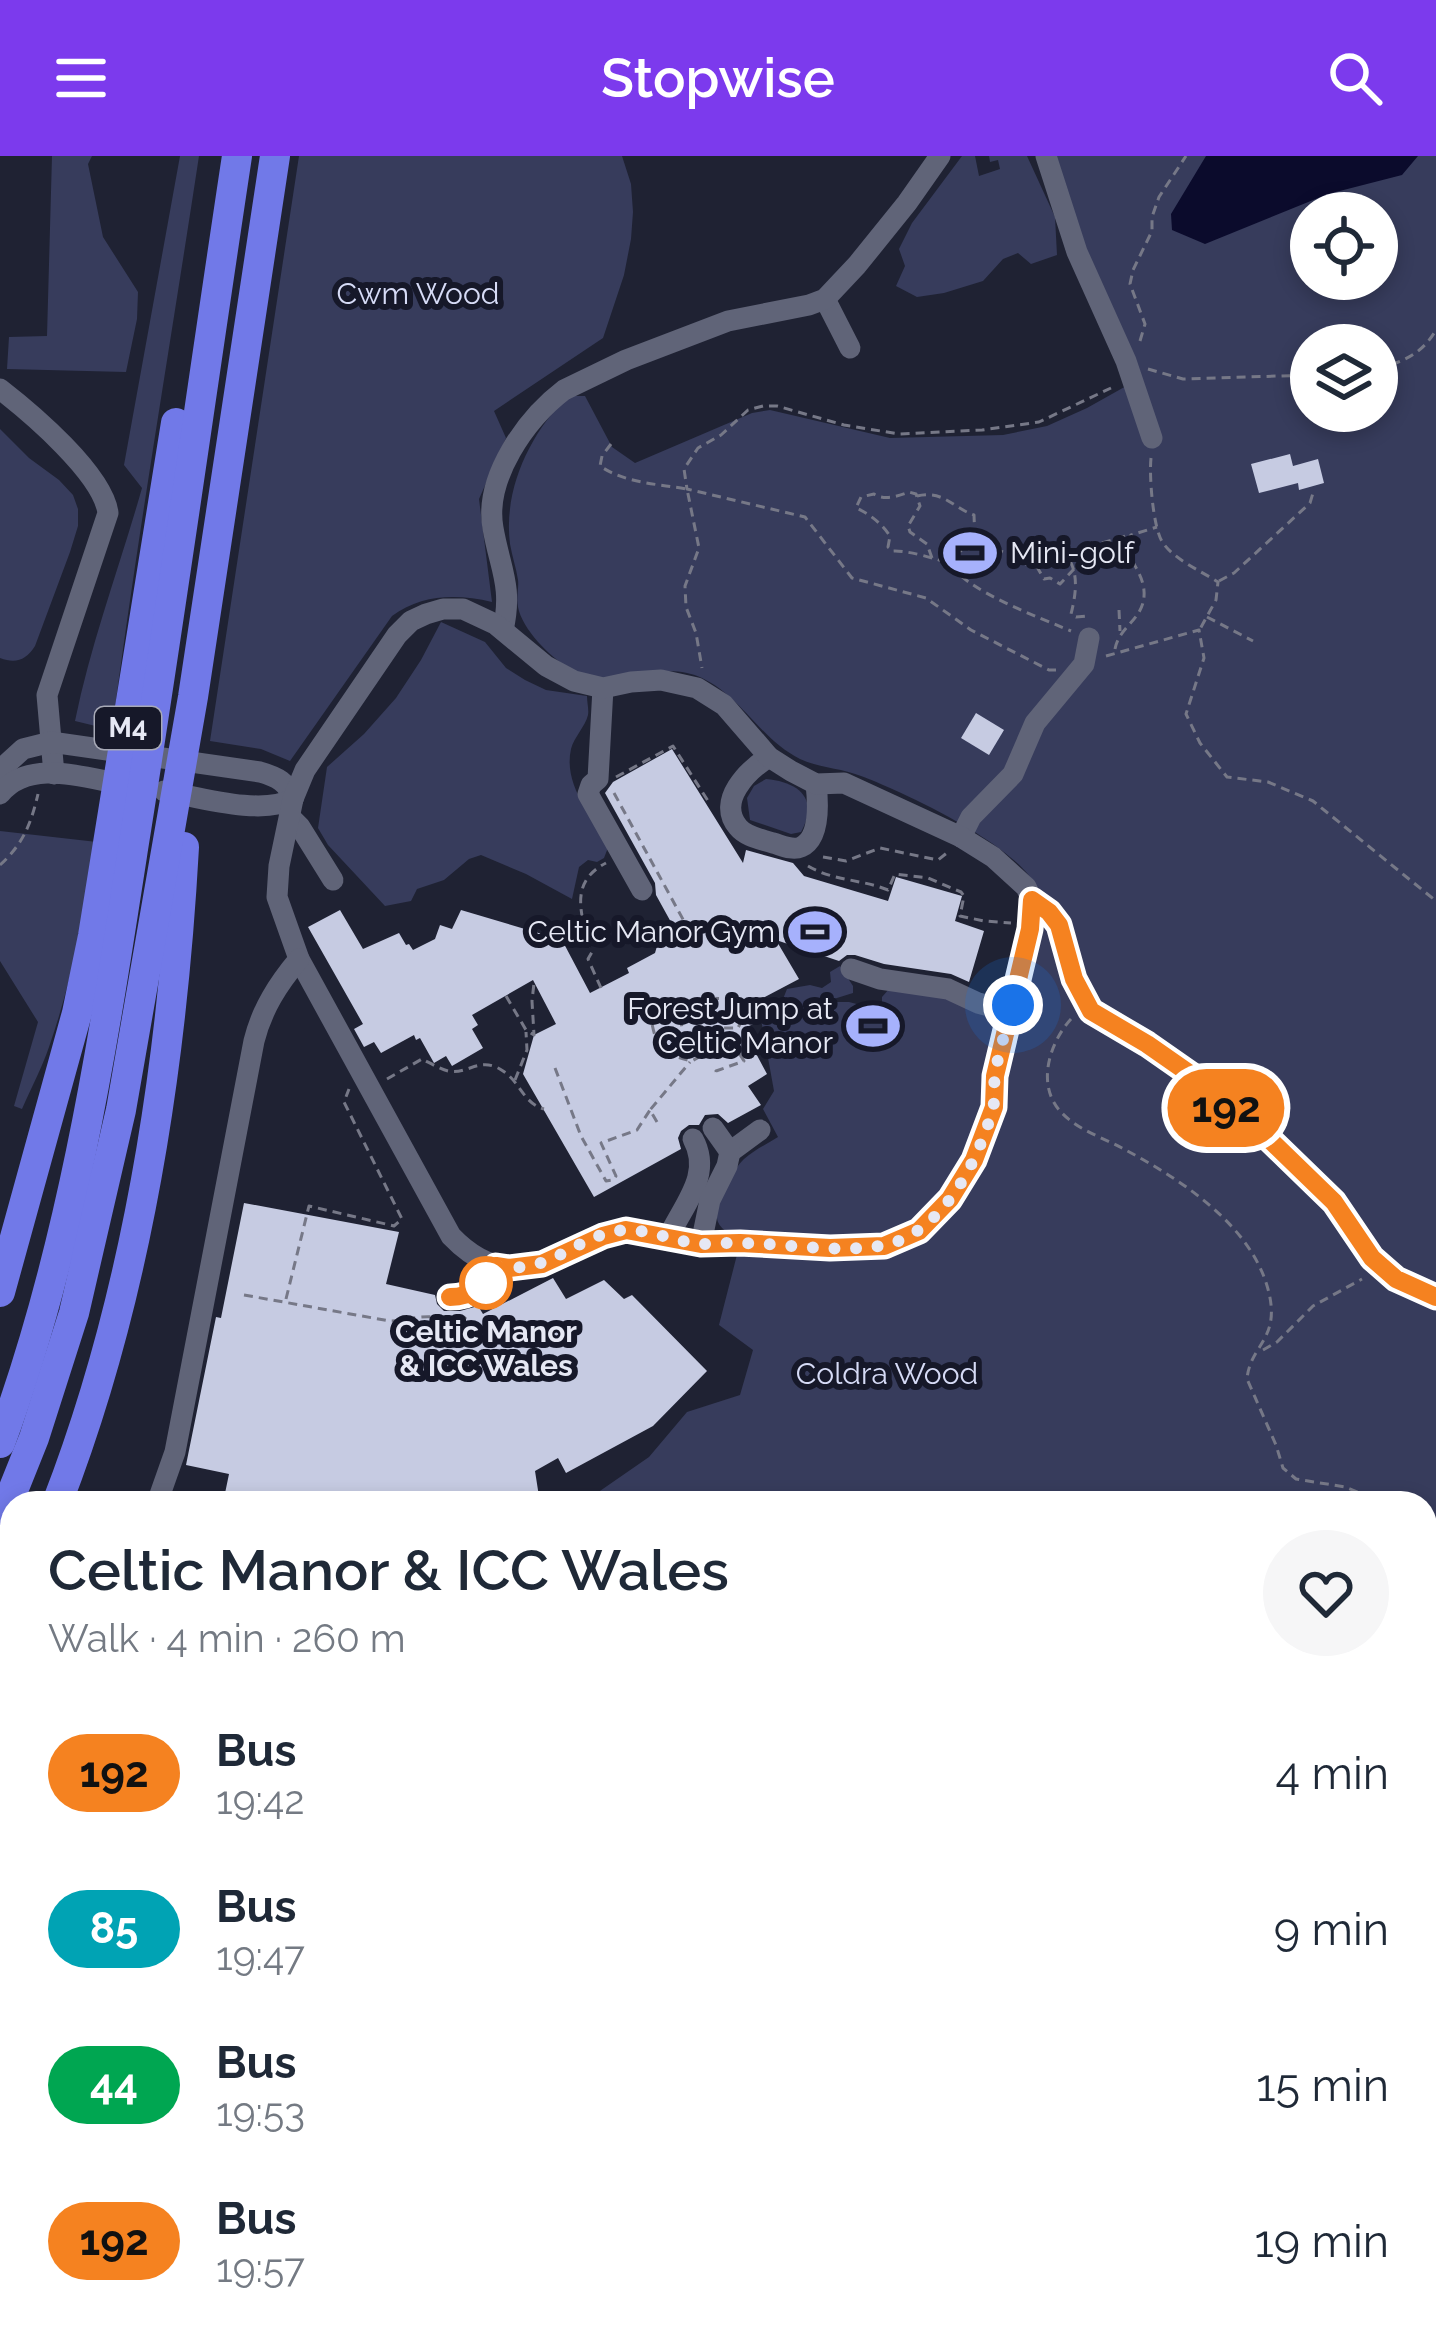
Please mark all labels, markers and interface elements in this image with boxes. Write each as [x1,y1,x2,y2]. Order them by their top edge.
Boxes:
icon: menu [48,45,114,111]
icon: search [1322,45,1388,111]
text: Stopwise [601,46,835,110]
map controls [1290,192,1398,432]
button: locate [1290,192,1398,300]
park label: Cwm Wood [337,276,499,311]
button: layers [1290,324,1398,432]
sports icon: Mini-golf [941,524,999,582]
place label: Mini-golf [1010,535,1135,570]
road number: M4 [95,707,161,749]
sports icon: Celtic Manor Gym [786,903,844,961]
place label: Celtic Manor Gym [528,914,775,949]
your location [983,975,1043,1035]
place label: Forest Jump at Celtic Manor [627,991,833,1060]
sports icon: Forest Jump at Celtic Manor [844,997,902,1055]
line badge: 192 [1157,1069,1295,1147]
text: 192 [1191,1083,1261,1132]
marker: Celtic Manor & ICC Wales [461,1258,511,1308]
place label: Celtic Manor & ICC Wales [395,1314,577,1383]
park label: Coldra Wood [796,1356,978,1391]
button: heart [1263,1530,1389,1656]
text: Celtic Manor & ICC Wales [48,1536,729,1603]
text: Walk · 4 min · 260 m [48,1615,406,1661]
text: Bus [216,1724,297,1777]
text: 4 min [1276,1747,1389,1800]
text: 192 [79,1748,149,1797]
text: 19:42 [216,1777,305,1823]
text: Bus [216,1880,297,1933]
text: 9 min [1274,1903,1389,1956]
text: 85 [90,1904,138,1953]
text: 19:47 [216,1933,305,1979]
text: Bus [216,2036,297,2089]
text: 15 min [1256,2059,1389,2112]
text: 44 [90,2060,138,2109]
text: 19:53 [216,2089,305,2135]
text: Bus [216,2192,297,2245]
text: 19 min [1254,2215,1389,2268]
text: 192 [79,2216,149,2265]
text: 19:57 [216,2245,305,2291]

